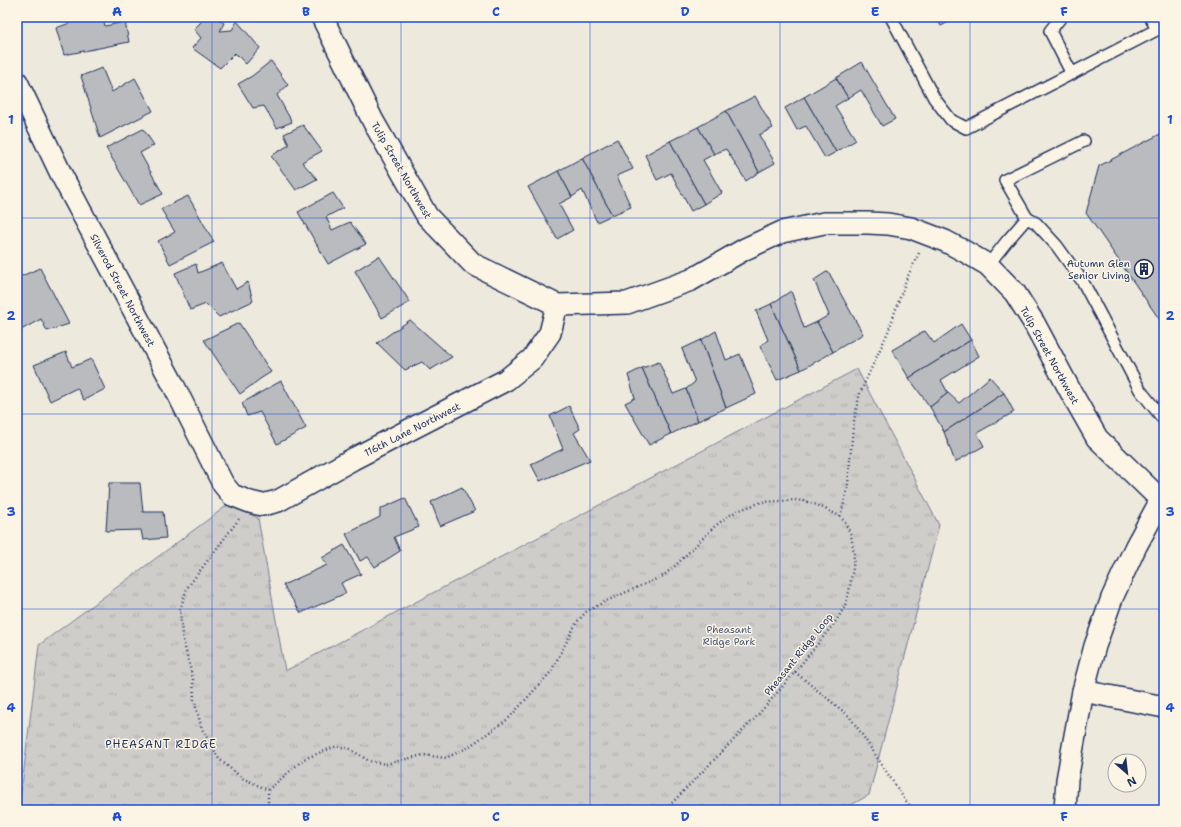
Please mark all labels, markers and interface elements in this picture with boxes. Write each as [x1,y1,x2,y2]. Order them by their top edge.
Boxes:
text: A [112,3,122,20]
text: B [302,3,310,20]
text: C [492,3,500,20]
text: D [680,3,690,20]
text: E [871,3,880,20]
text: F [1060,3,1068,20]
text: 1 [8,111,14,128]
text: 1 [1167,111,1173,128]
street label: Tulip Street Northwest [368,119,435,221]
street label: Silverod Street Northwest [87,232,158,349]
place label: Autumn Glen Senior Living [1067,257,1130,282]
building icon: Autumn Glen Senior Living [1133,258,1155,280]
street label: Tulip Street Northwest [1017,304,1082,406]
text: 2 [6,307,16,324]
text: 2 [1165,307,1175,324]
street label: 116th Lane Northwest [362,400,463,459]
text: 3 [6,503,16,520]
text: 3 [1165,503,1175,520]
street label: Pheasant Ridge Loop [761,610,836,698]
park label: Pheasant Ridge Park [703,623,755,648]
text: 4 [6,699,16,716]
text: 4 [1165,699,1175,716]
district label: PHEASANT RIDGE [105,737,217,752]
north arrow [1107,753,1147,793]
text: N [1124,773,1139,790]
text: A [112,808,122,825]
text: B [302,808,310,825]
text: C [492,808,500,825]
text: D [680,808,690,825]
text: E [871,808,880,825]
text: F [1060,808,1068,825]

